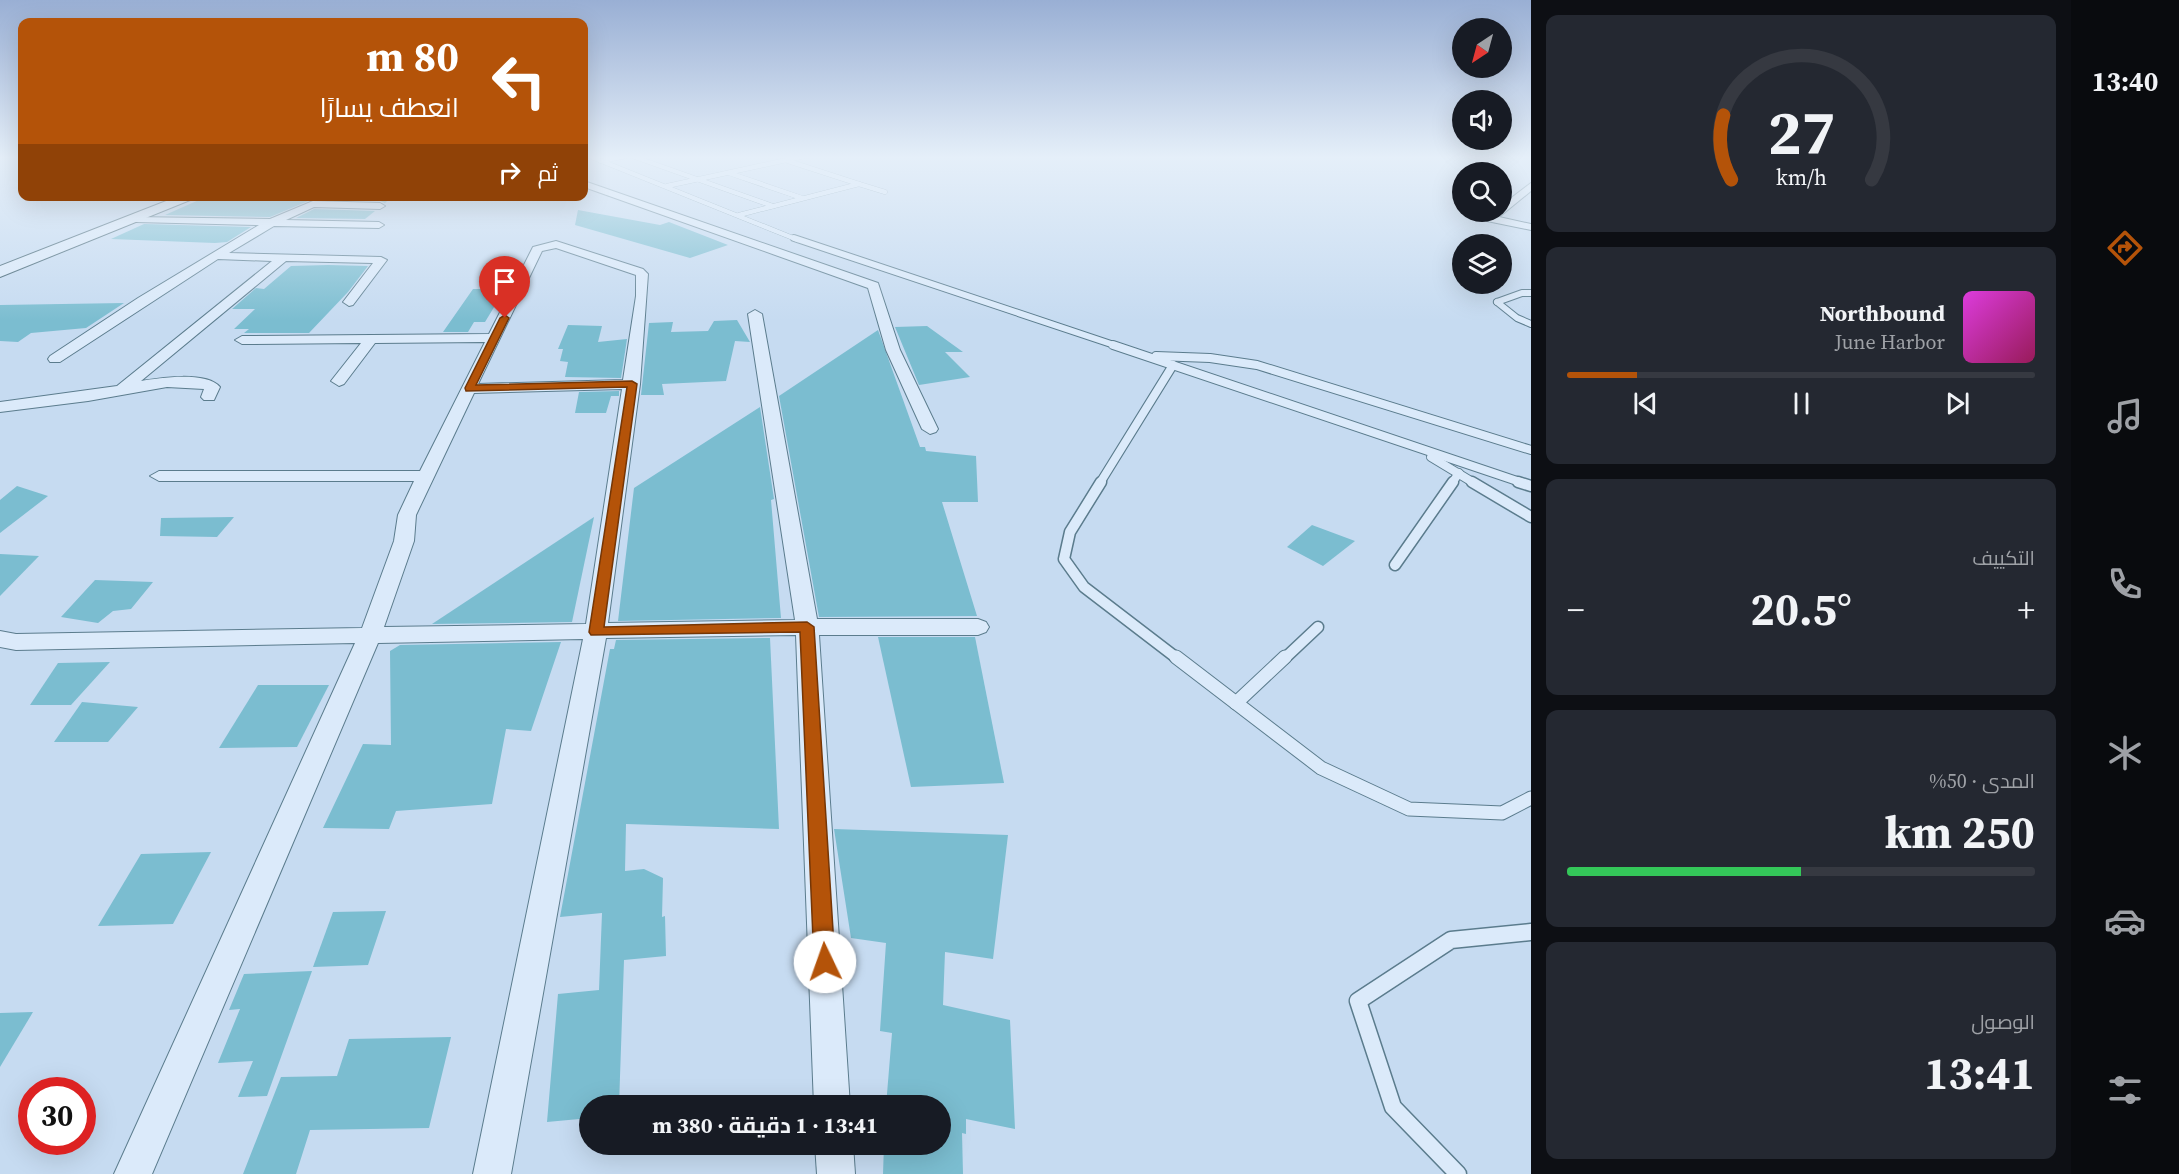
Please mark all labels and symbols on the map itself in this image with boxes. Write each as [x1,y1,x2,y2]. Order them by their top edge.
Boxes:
north arrow [1452,18,1512,78]
pin [479,256,530,318]
position arrow [793,930,857,994]
speed limit sign: 30 [18,1077,96,1155]

